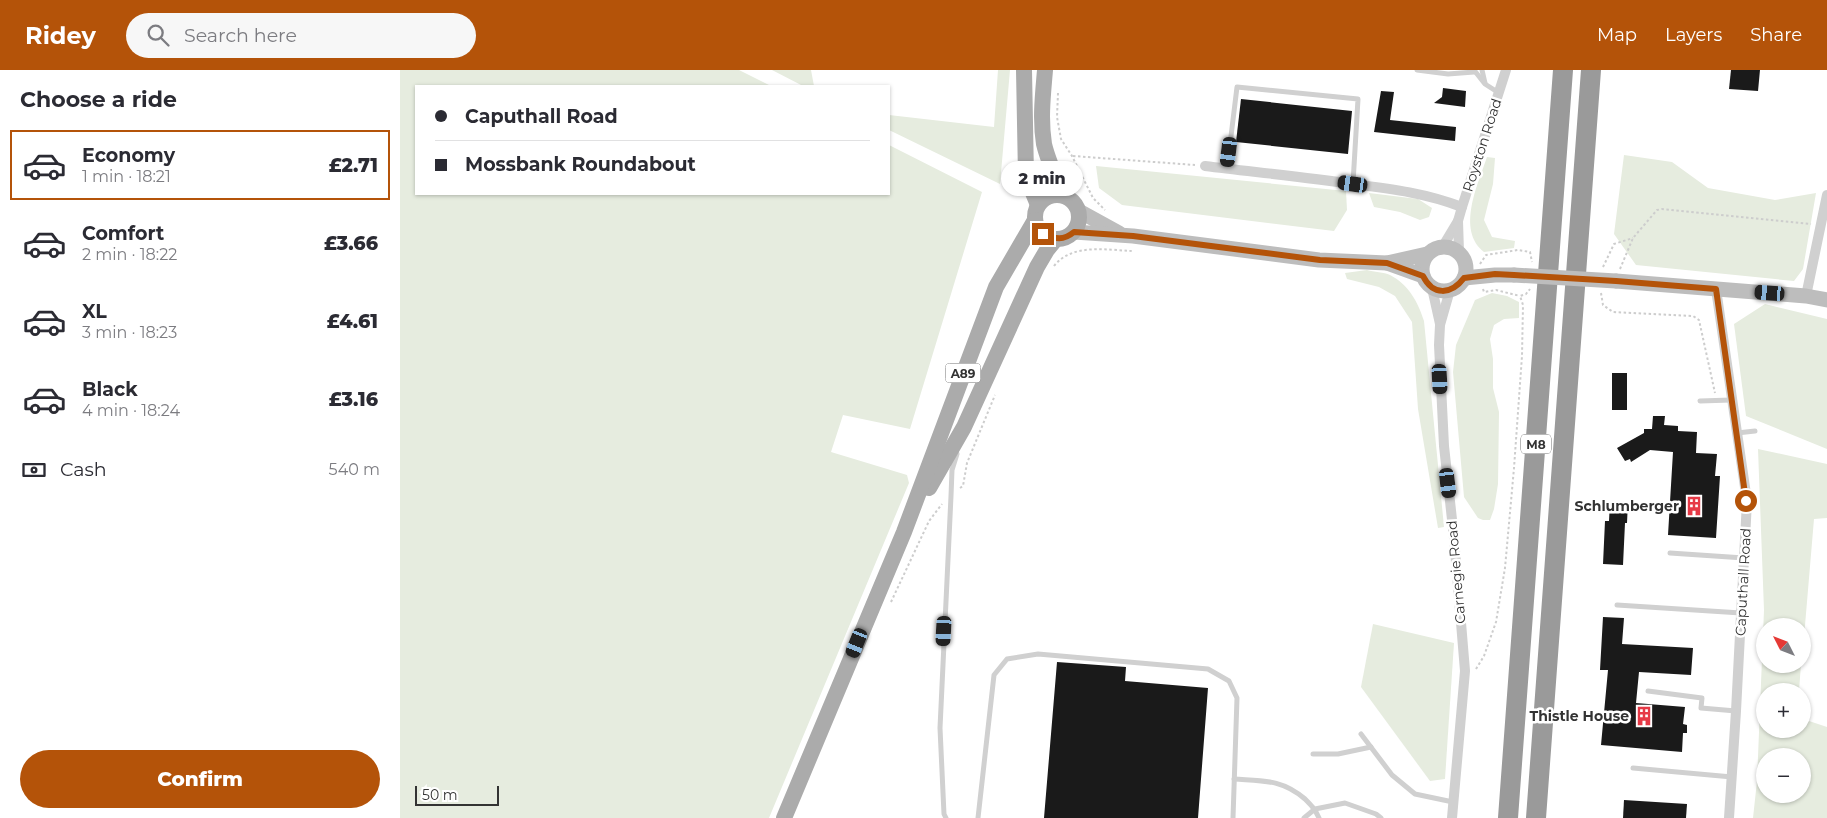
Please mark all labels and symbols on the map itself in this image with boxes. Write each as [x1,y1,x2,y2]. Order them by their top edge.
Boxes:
street label: Royston Road [1458,96,1506,194]
car [1219,136,1238,168]
callout: 2 min [1002,161,1084,196]
car [1337,174,1368,194]
route end [1032,223,1054,245]
car [1754,284,1785,302]
road number: A89 [946,364,980,382]
car [1431,364,1448,394]
road number: M8 [1521,434,1551,454]
car [1438,467,1457,499]
route start [1735,490,1757,512]
building icon: Schlumberger [1683,495,1705,517]
place label: Schlumberger [1575,497,1679,515]
street label: Carnegie Road [1443,520,1469,624]
street label: Caputhall Road [1731,528,1755,636]
car [935,616,952,646]
north arrow [1756,618,1811,672]
car [844,626,869,660]
building icon: Thistle House [1633,705,1655,727]
place label: Thistle House [1530,707,1629,725]
scale bar [415,783,499,806]

